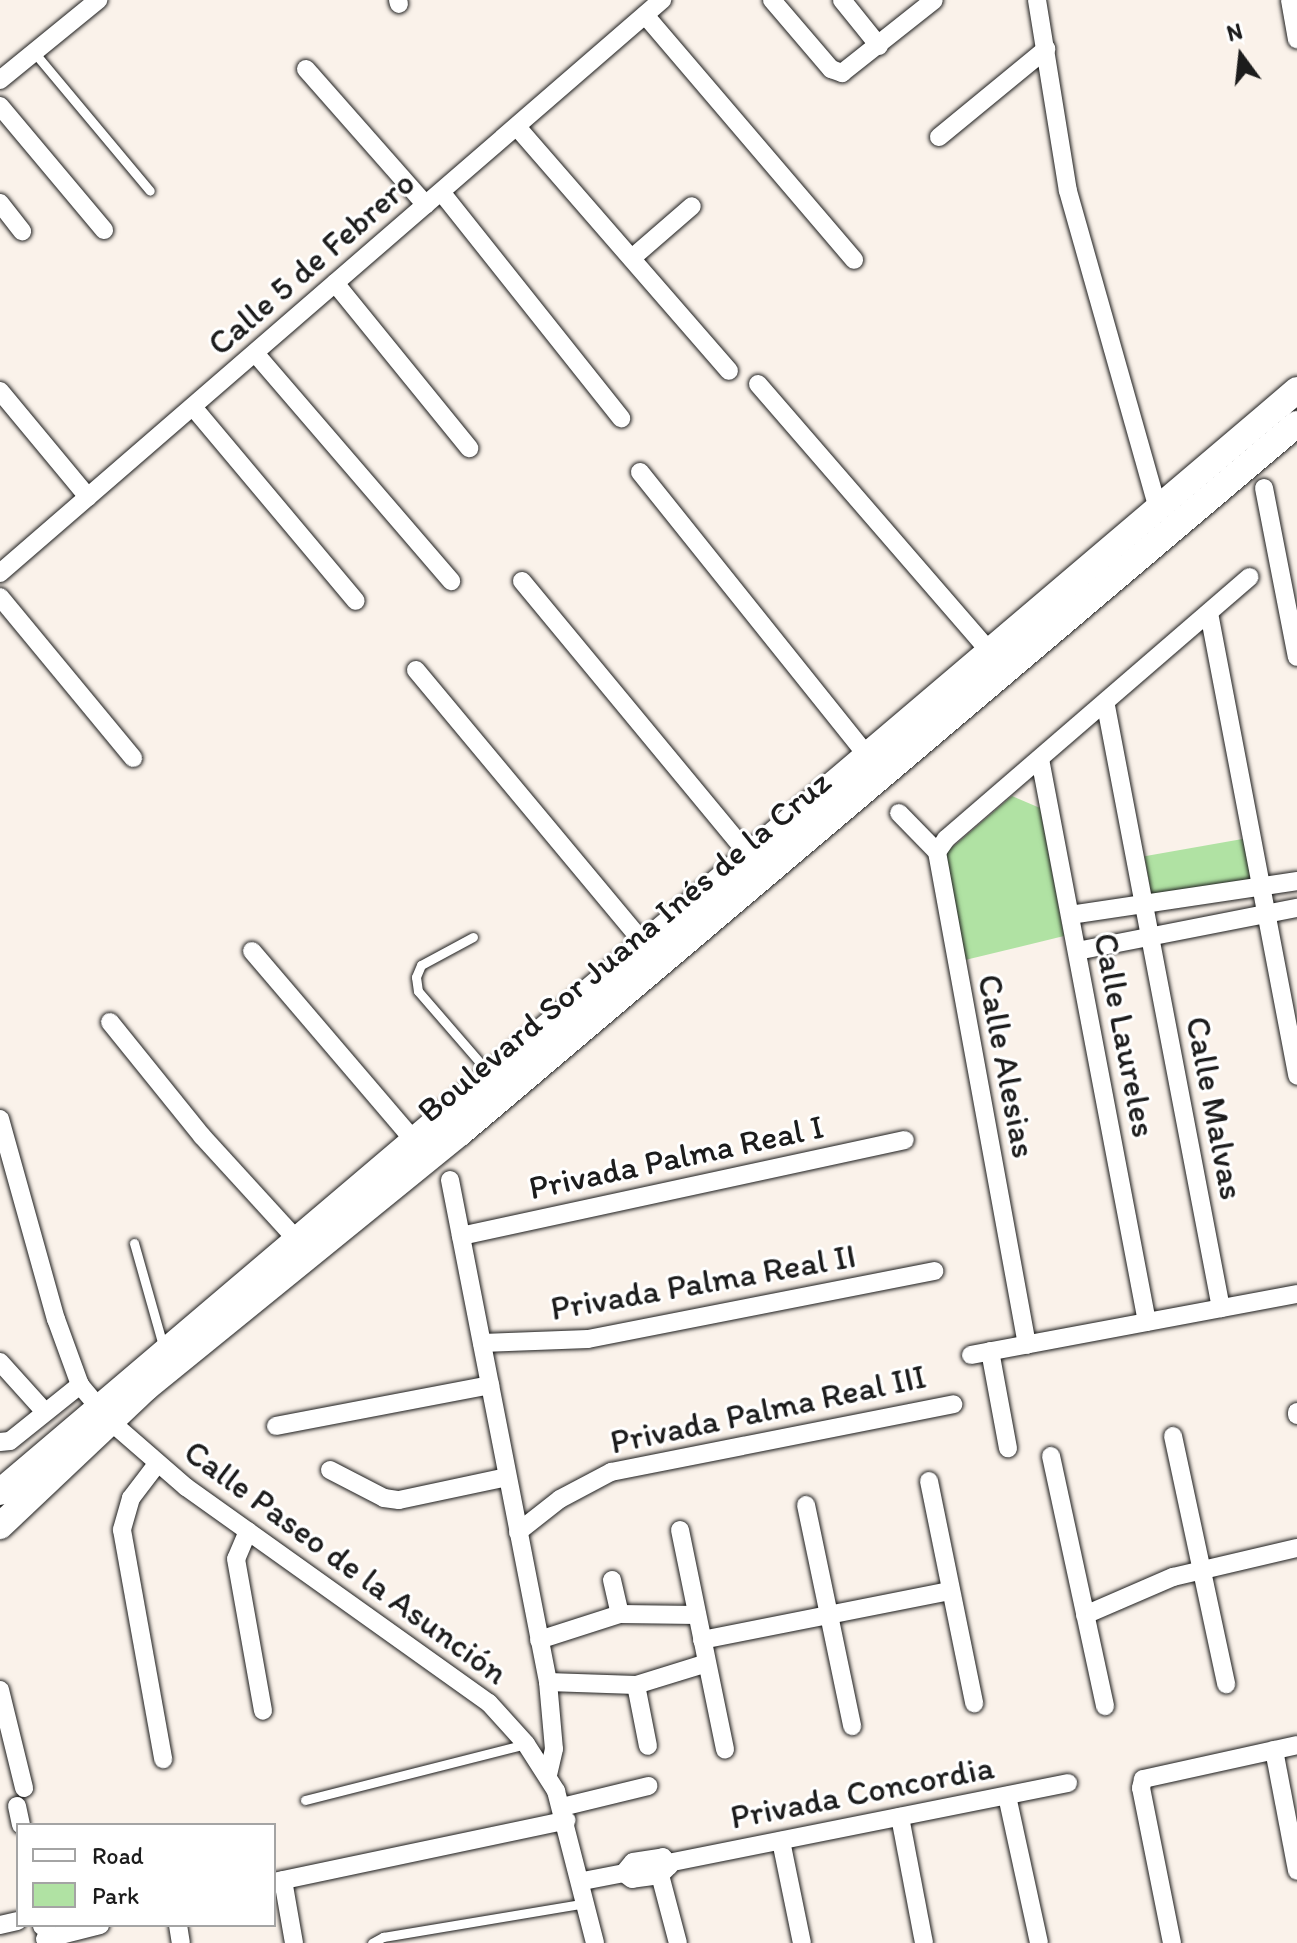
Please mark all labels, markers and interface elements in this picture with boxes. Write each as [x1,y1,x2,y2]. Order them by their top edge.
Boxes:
north arrow [1201,16,1281,96]
text: N [1224,17,1245,47]
street label: Calle 5 de Febrero [199,162,423,364]
street label: Boulevard Sor Juana Inés de la Cruz [408,760,840,1132]
street label: Calle Laureles [1085,929,1165,1141]
street label: Calle Alesias [969,970,1045,1162]
street label: Calle Malvas [1177,1014,1253,1202]
street label: Privada Palma Real I [526,1106,826,1208]
street label: Privada Palma Real II [548,1235,858,1329]
street label: Privada Palma Real III [607,1356,929,1462]
street label: Calle Paseo de la Asunción [177,1432,515,1692]
street label: Privada Concordia [727,1746,997,1838]
legend [16,1823,276,1927]
text: Road [92,1841,144,1870]
text: Park [92,1881,139,1910]

